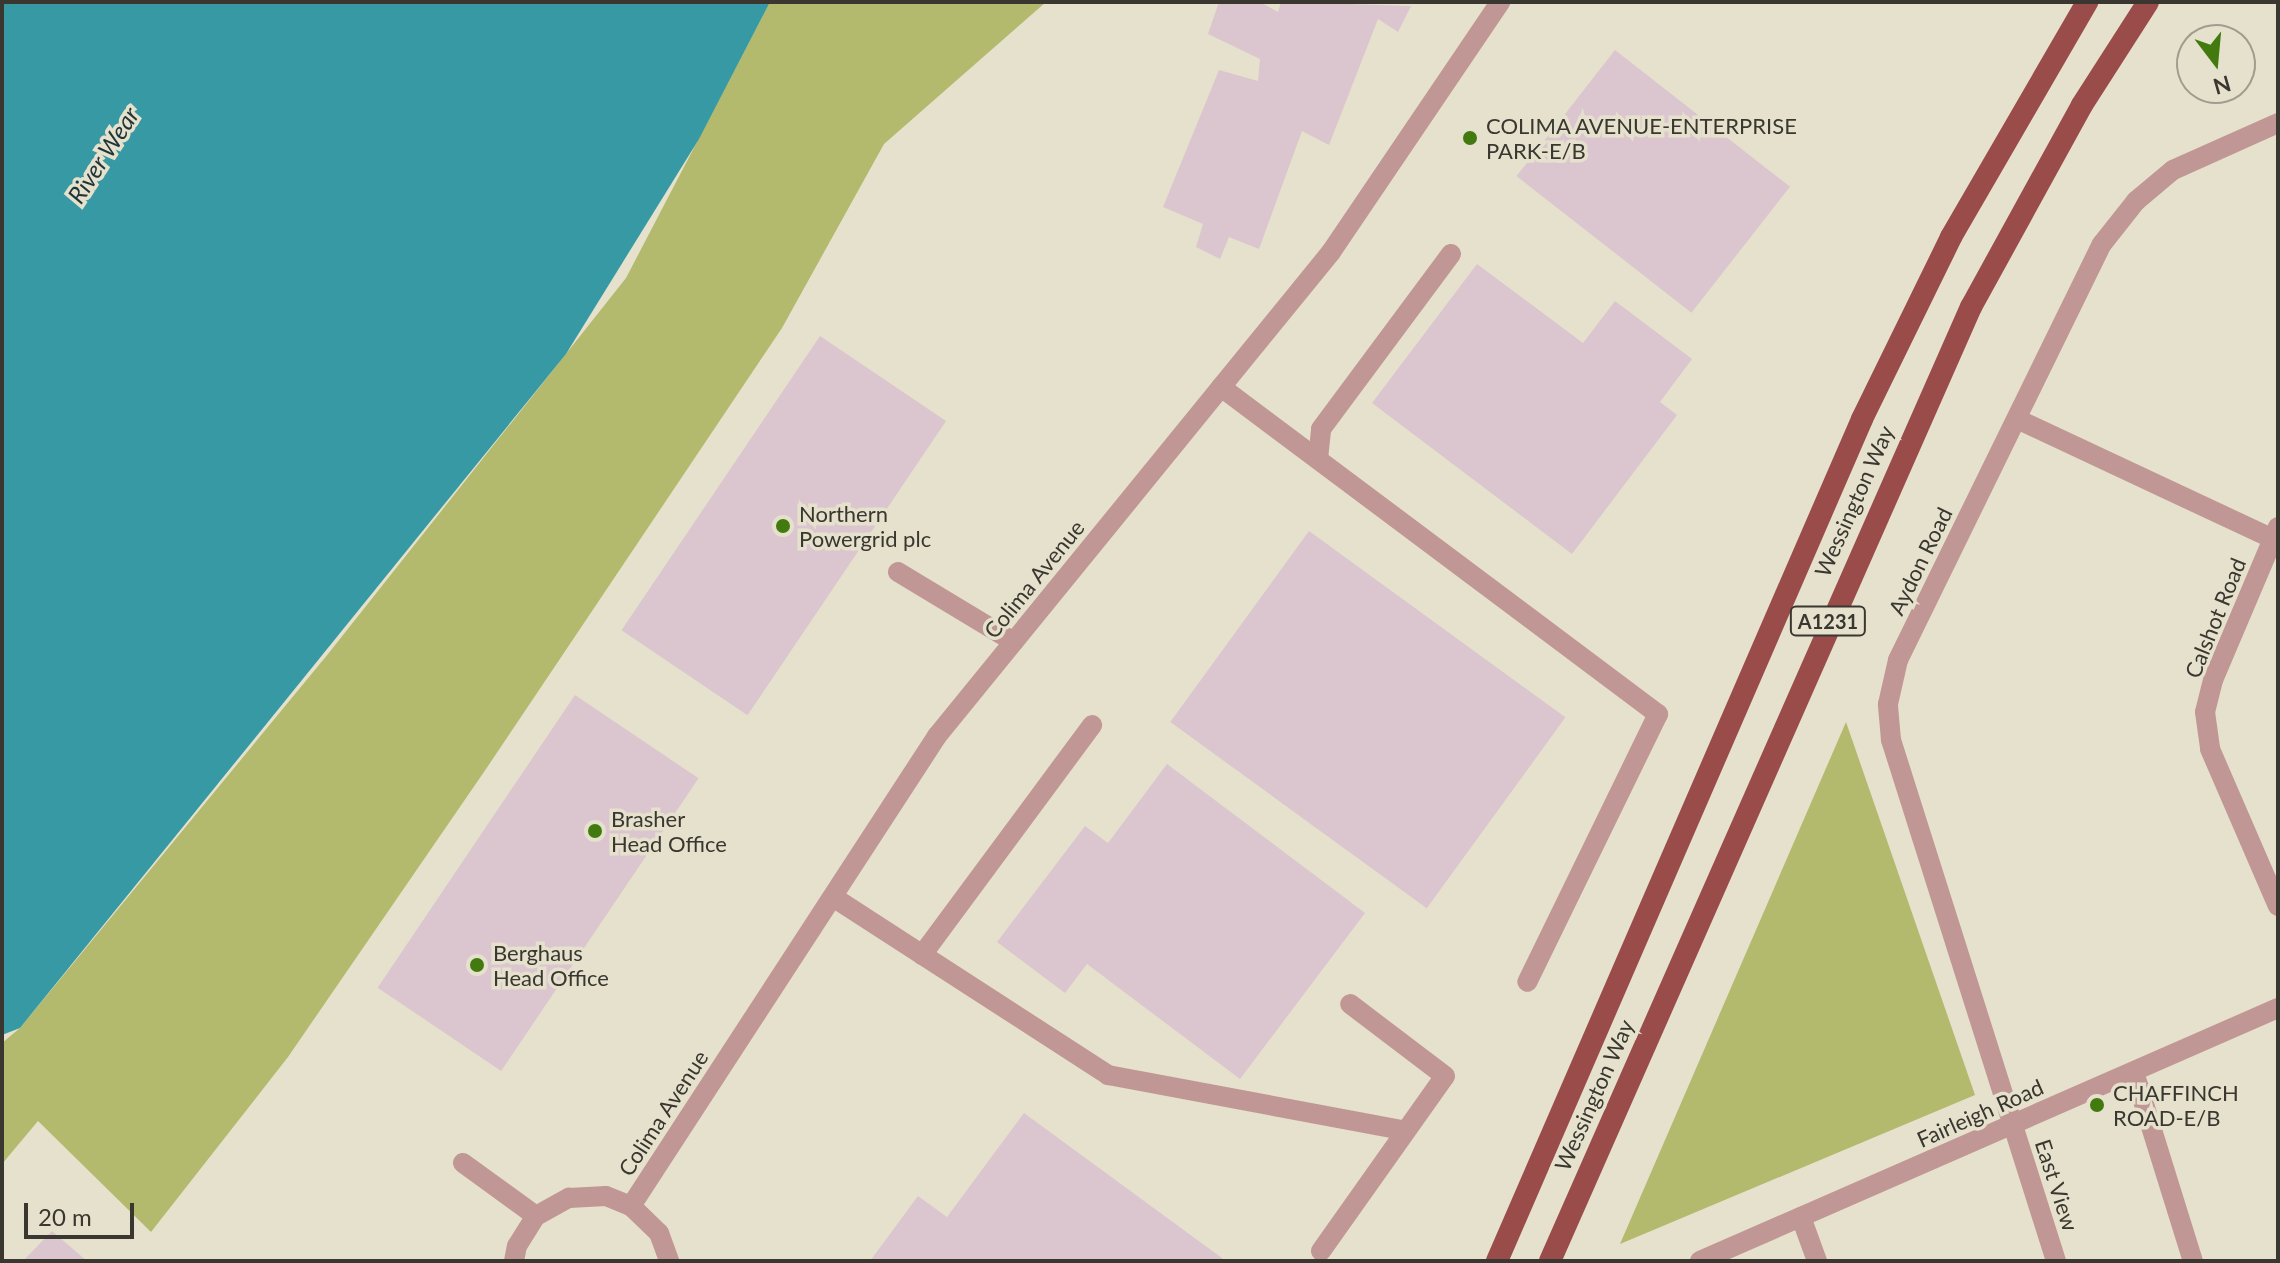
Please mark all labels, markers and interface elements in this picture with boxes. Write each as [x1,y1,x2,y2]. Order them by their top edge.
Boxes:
north arrow [2176,24,2256,104]
text: N [2210,70,2234,101]
water label: River Wear [61,101,145,209]
place label: COLIMA AVENUE-ENTERPRISE PARK-E/B [1486,112,1798,164]
marker: COLIMA AVENUE-ENTERPRISE PARK-E/B [1461,129,1479,147]
street label: Wessington Way [1809,421,1899,581]
place label: Northern Powergrid plc [799,500,931,552]
street label: Aydon Road [1883,503,1957,619]
street label: Colima Avenue [978,514,1090,644]
marker: Northern Powergrid plc [774,517,792,535]
street label: Calshot Road [2179,554,2251,682]
road number: A1231 [1788,605,1868,637]
place label: Brasher Head Office [611,805,727,856]
marker: Brasher Head Office [586,822,604,840]
place label: Berghaus Head Office [493,939,609,990]
marker: Berghaus Head Office [468,956,486,974]
street label: Wessington Way [1549,1015,1639,1175]
street label: Colima Avenue [612,1045,714,1181]
street label: Fairleigh Road [1913,1073,2047,1153]
place label: CHAFFINCH ROAD-E/B [2113,1079,2239,1130]
marker: CHAFFINCH ROAD-E/B [2088,1096,2106,1114]
street label: East View [2030,1136,2084,1234]
scale bar [28,1187,138,1237]
text: 20 m [38,1202,92,1231]

